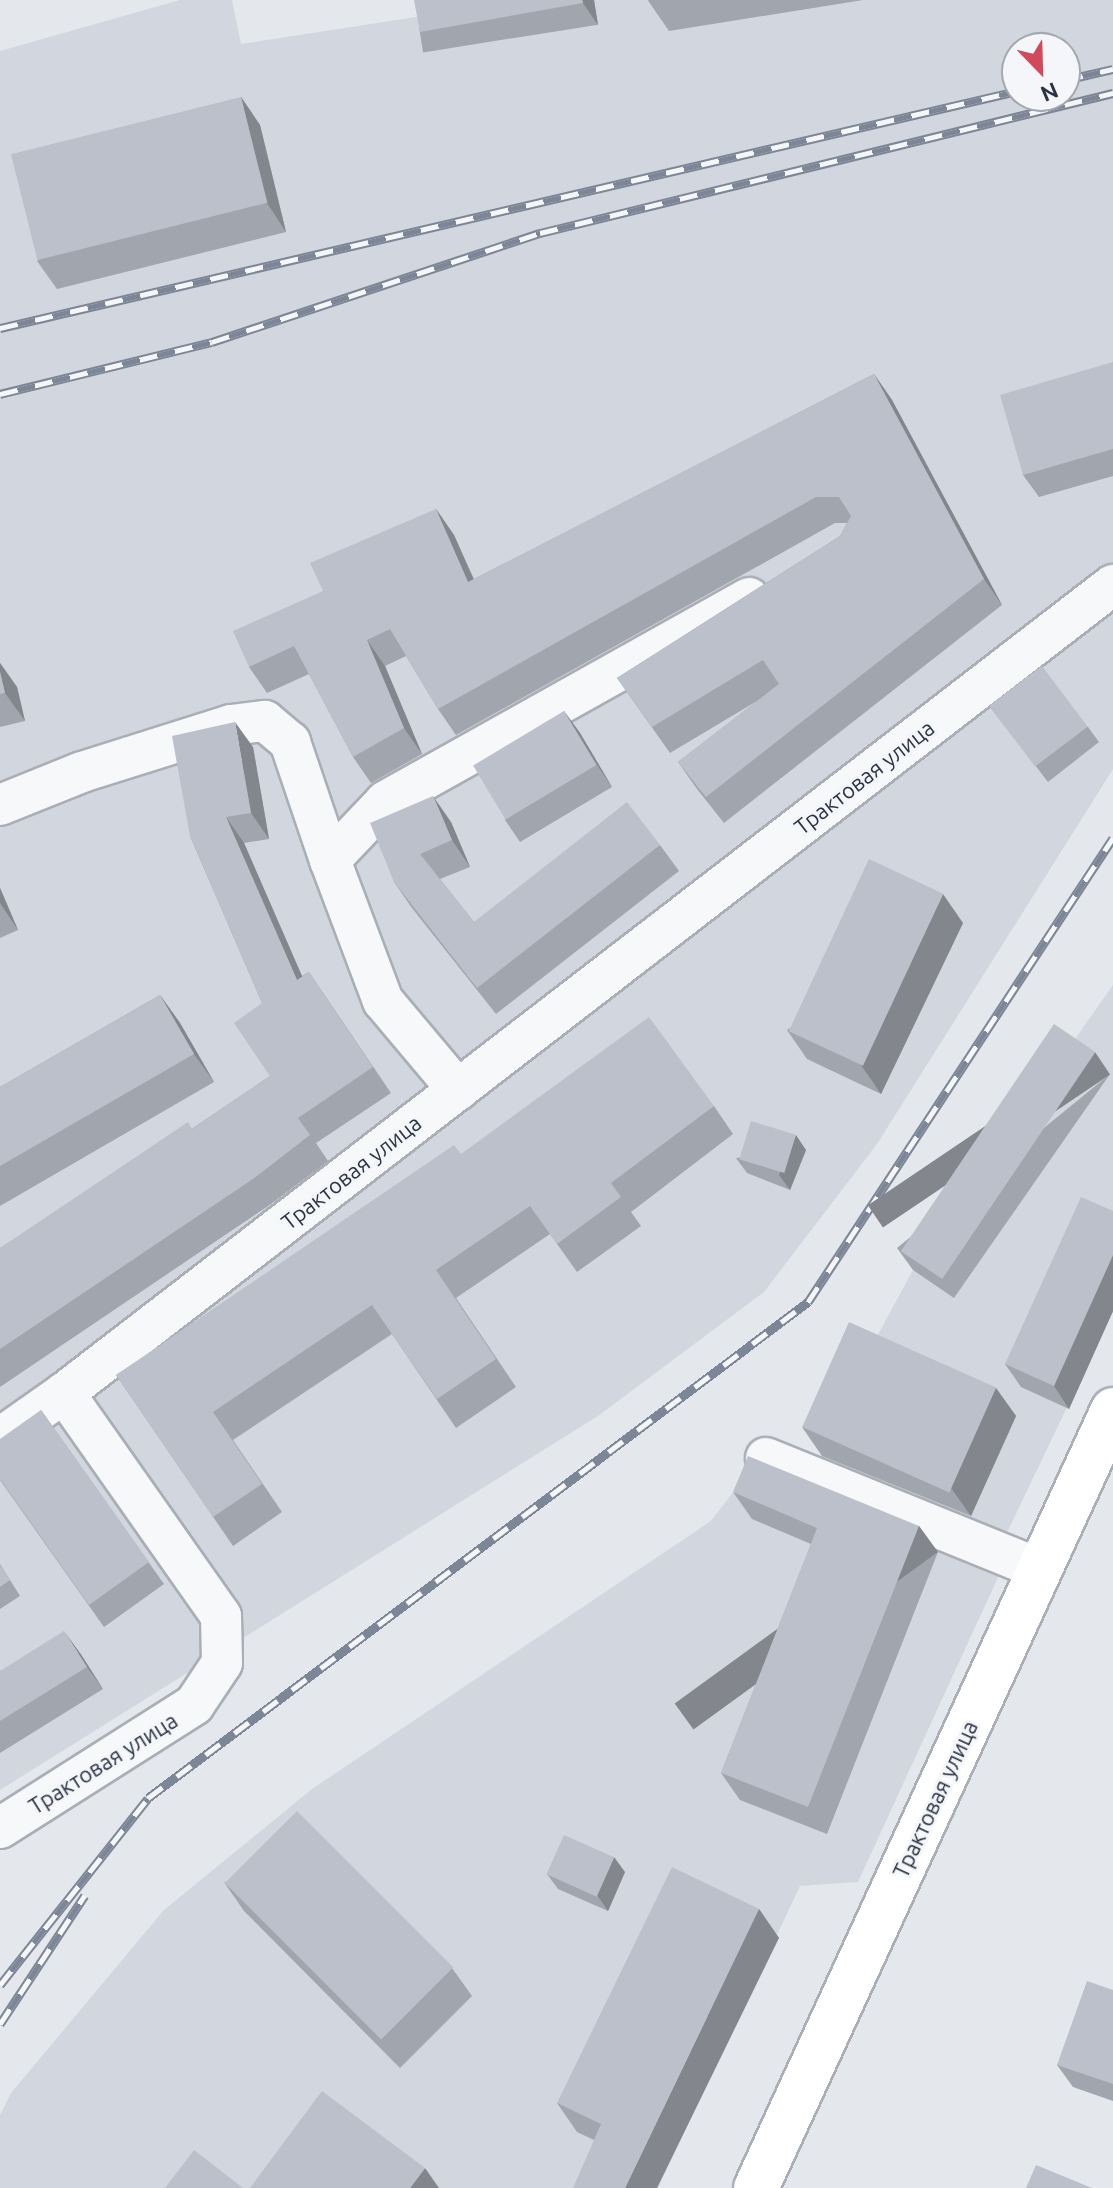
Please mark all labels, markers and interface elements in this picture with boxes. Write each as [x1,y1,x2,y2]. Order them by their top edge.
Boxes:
north arrow [1001,32,1081,112]
text: N [1037,78,1062,107]
street label: Трактовая улица [789,714,939,840]
street label: Трактовая улица [276,1109,426,1235]
street label: Трактовая улица [24,1707,182,1819]
street label: Трактовая улица [887,1716,983,1882]

